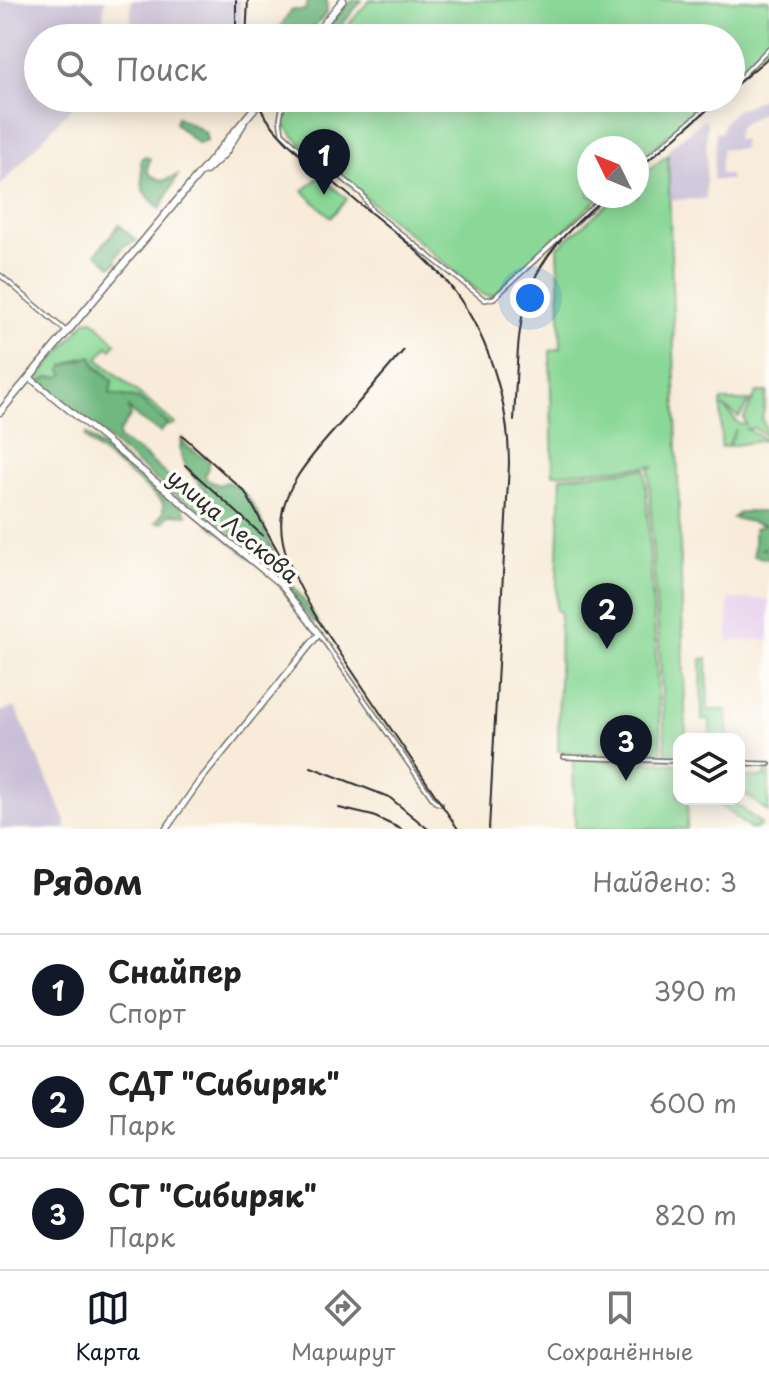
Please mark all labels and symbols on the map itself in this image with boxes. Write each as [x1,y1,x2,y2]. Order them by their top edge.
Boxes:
pin: 1 [298,129,350,195]
north arrow [577,136,649,208]
your location [510,278,550,318]
street label: улица Лескова [161,460,307,590]
pin: 2 [581,583,633,649]
pin: 3 [600,715,652,781]

